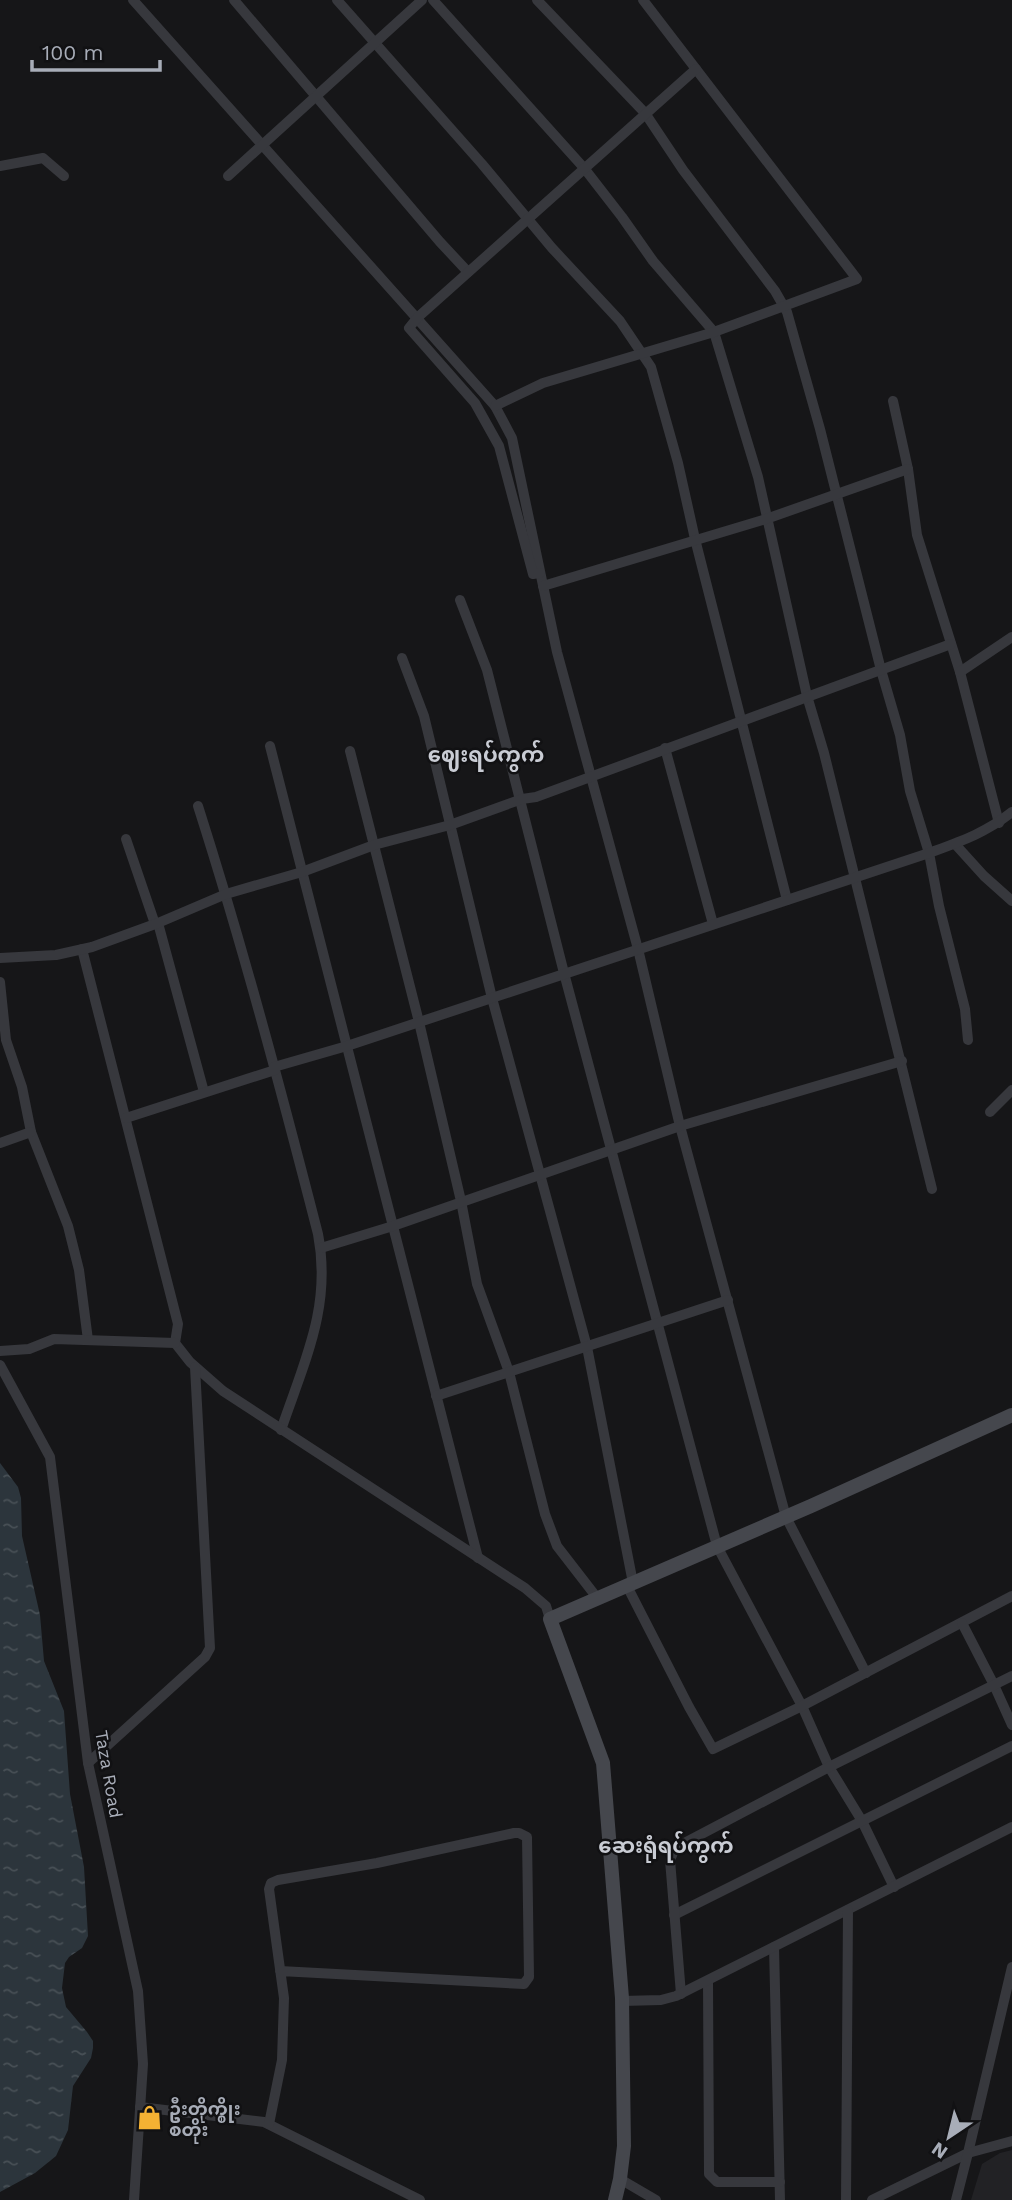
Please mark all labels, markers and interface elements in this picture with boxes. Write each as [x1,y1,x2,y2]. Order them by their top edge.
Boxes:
scale bar [32,28,159,72]
text: 100 m [42,40,104,65]
district label: ဈေးရပ်ကွက် [428,739,544,772]
street label: Taza Road [91,1728,127,1820]
district label: ဆေးရုံရပ်ကွက် [598,1830,734,1863]
place label: ဦးတိုက္စိုး စတိုး [169,2097,241,2144]
north arrow [914,2102,984,2172]
shop icon: ဦးတိုက္စိုး စတိုး [135,2104,163,2132]
text: N [927,2137,952,2164]

